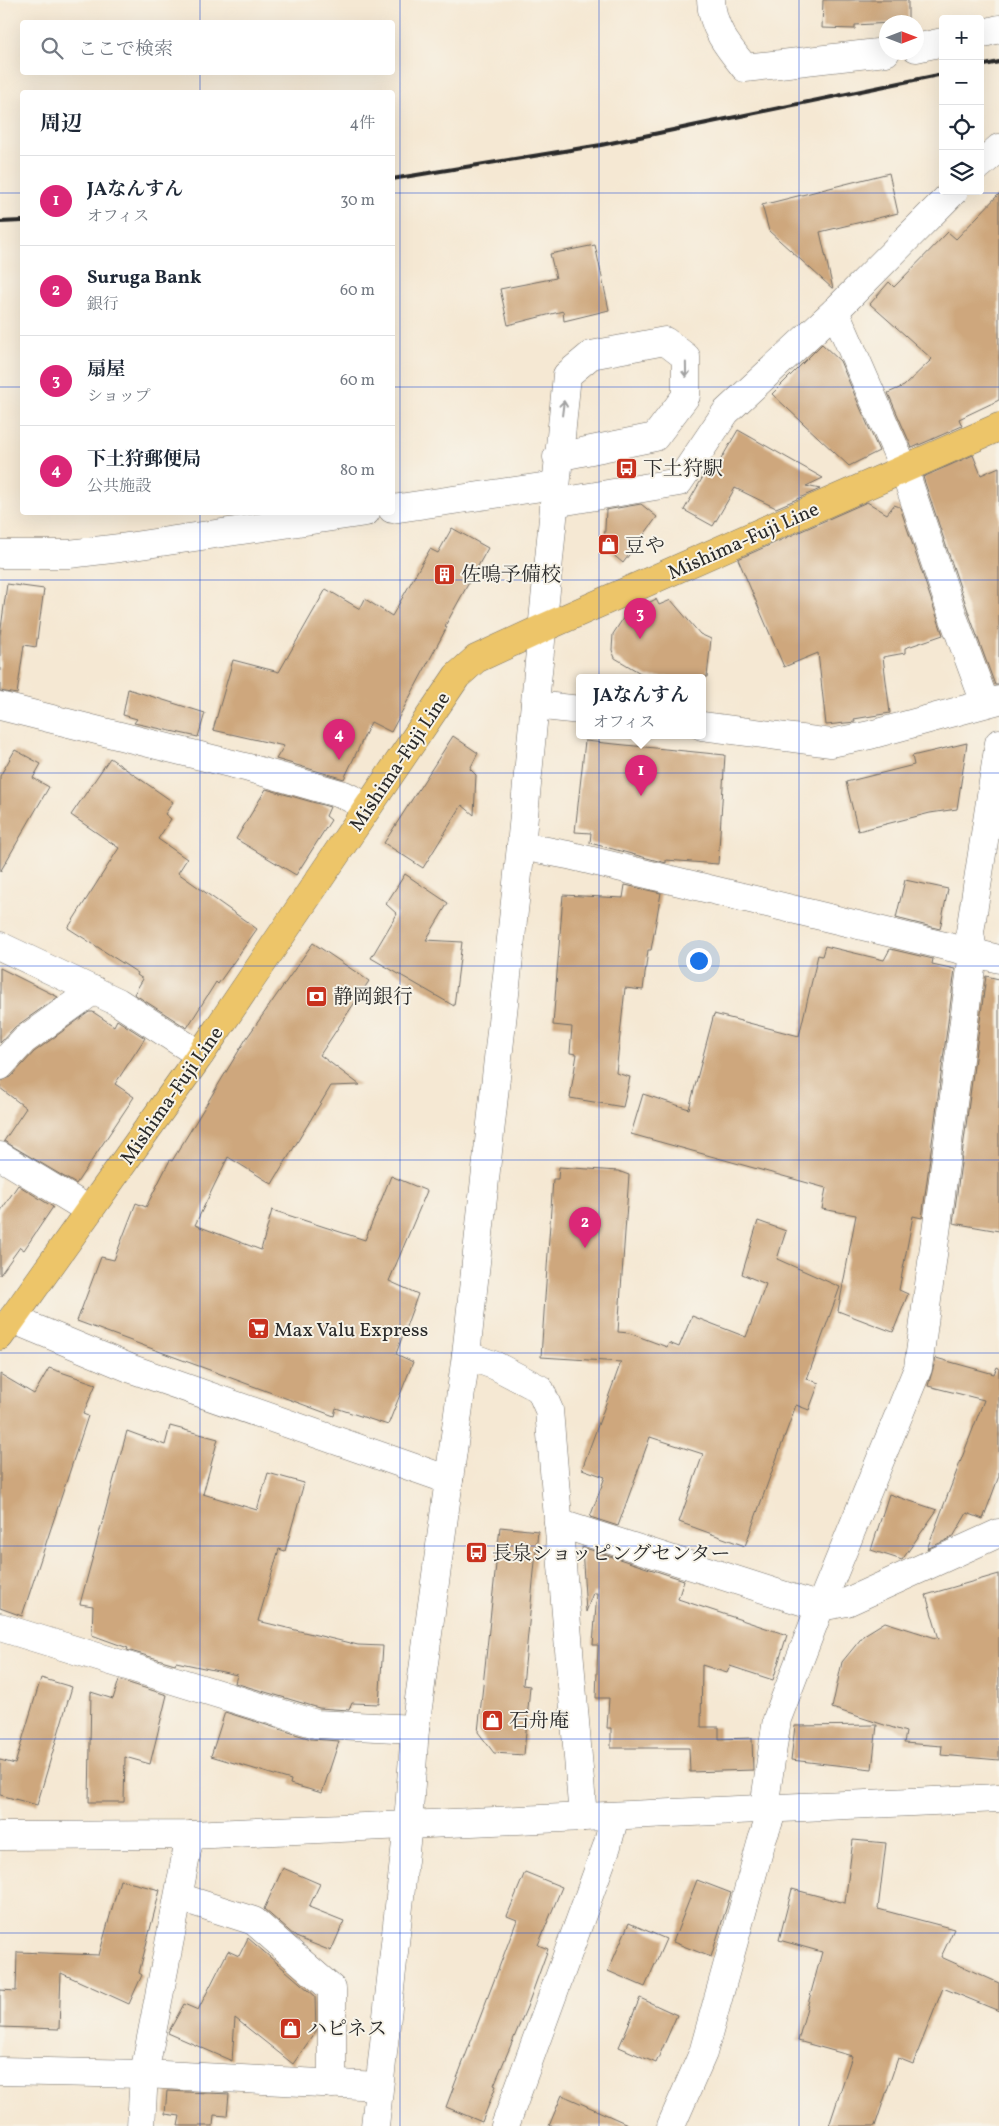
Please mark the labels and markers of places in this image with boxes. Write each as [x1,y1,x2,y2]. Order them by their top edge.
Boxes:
bus stop icon: 下土狩駅 [615,456,639,480]
place label: 下土狩駅 [643,456,723,484]
shop icon: 豆や [597,533,621,557]
place label: 豆や [625,533,665,561]
building icon: 佐鳴予備校 [433,562,457,586]
place label: 佐鳴予備校 [461,562,561,590]
pin: 3 [624,598,656,639]
pin: 4 [323,719,355,760]
pin: 1 [625,755,657,796]
bank icon: 静岡銀行 [305,984,329,1008]
place label: 静岡銀行 [333,984,413,1012]
pin: 2 [569,1207,601,1248]
supermarket icon: Max Valu Express [246,1317,270,1341]
place label: Max Valu Express [274,1317,428,1345]
bus stop icon: 長泉ショッピングセンター [464,1541,488,1565]
place label: 長泉ショッピングセンター [492,1541,730,1569]
shop icon: 石舟庵 [481,1708,505,1732]
place label: 石舟庵 [509,1708,569,1736]
shop icon: ハピネス [279,2016,303,2040]
place label: ハピネス [307,2016,387,2044]

